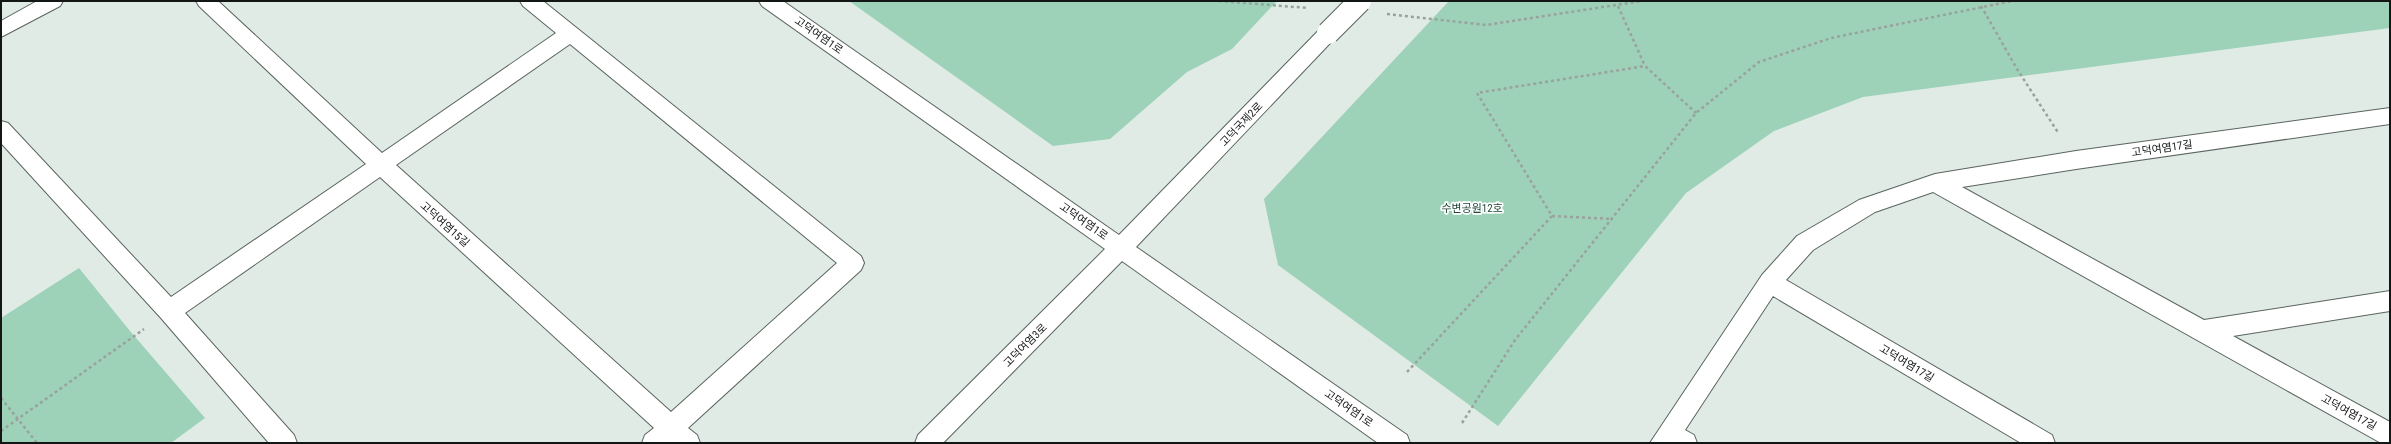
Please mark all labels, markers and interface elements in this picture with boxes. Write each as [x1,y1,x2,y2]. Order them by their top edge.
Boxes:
street label: 고덕여염1로 [792,14,845,57]
street label: 고덕국제2로 [1217,100,1265,149]
street label: 고덕여염17길 [2131,138,2193,159]
street label: 고덕여염15길 [417,199,472,250]
street label: 고덕여염1로 [1057,200,1110,243]
park label: 수변공원12호 [1441,202,1503,215]
street label: 고덕여염3로 [1001,321,1050,370]
street label: 고덕여염17길 [1877,342,1936,385]
street label: 고덕여염1로 [1322,387,1375,430]
street label: 고덕여염17길 [2319,392,2379,433]

